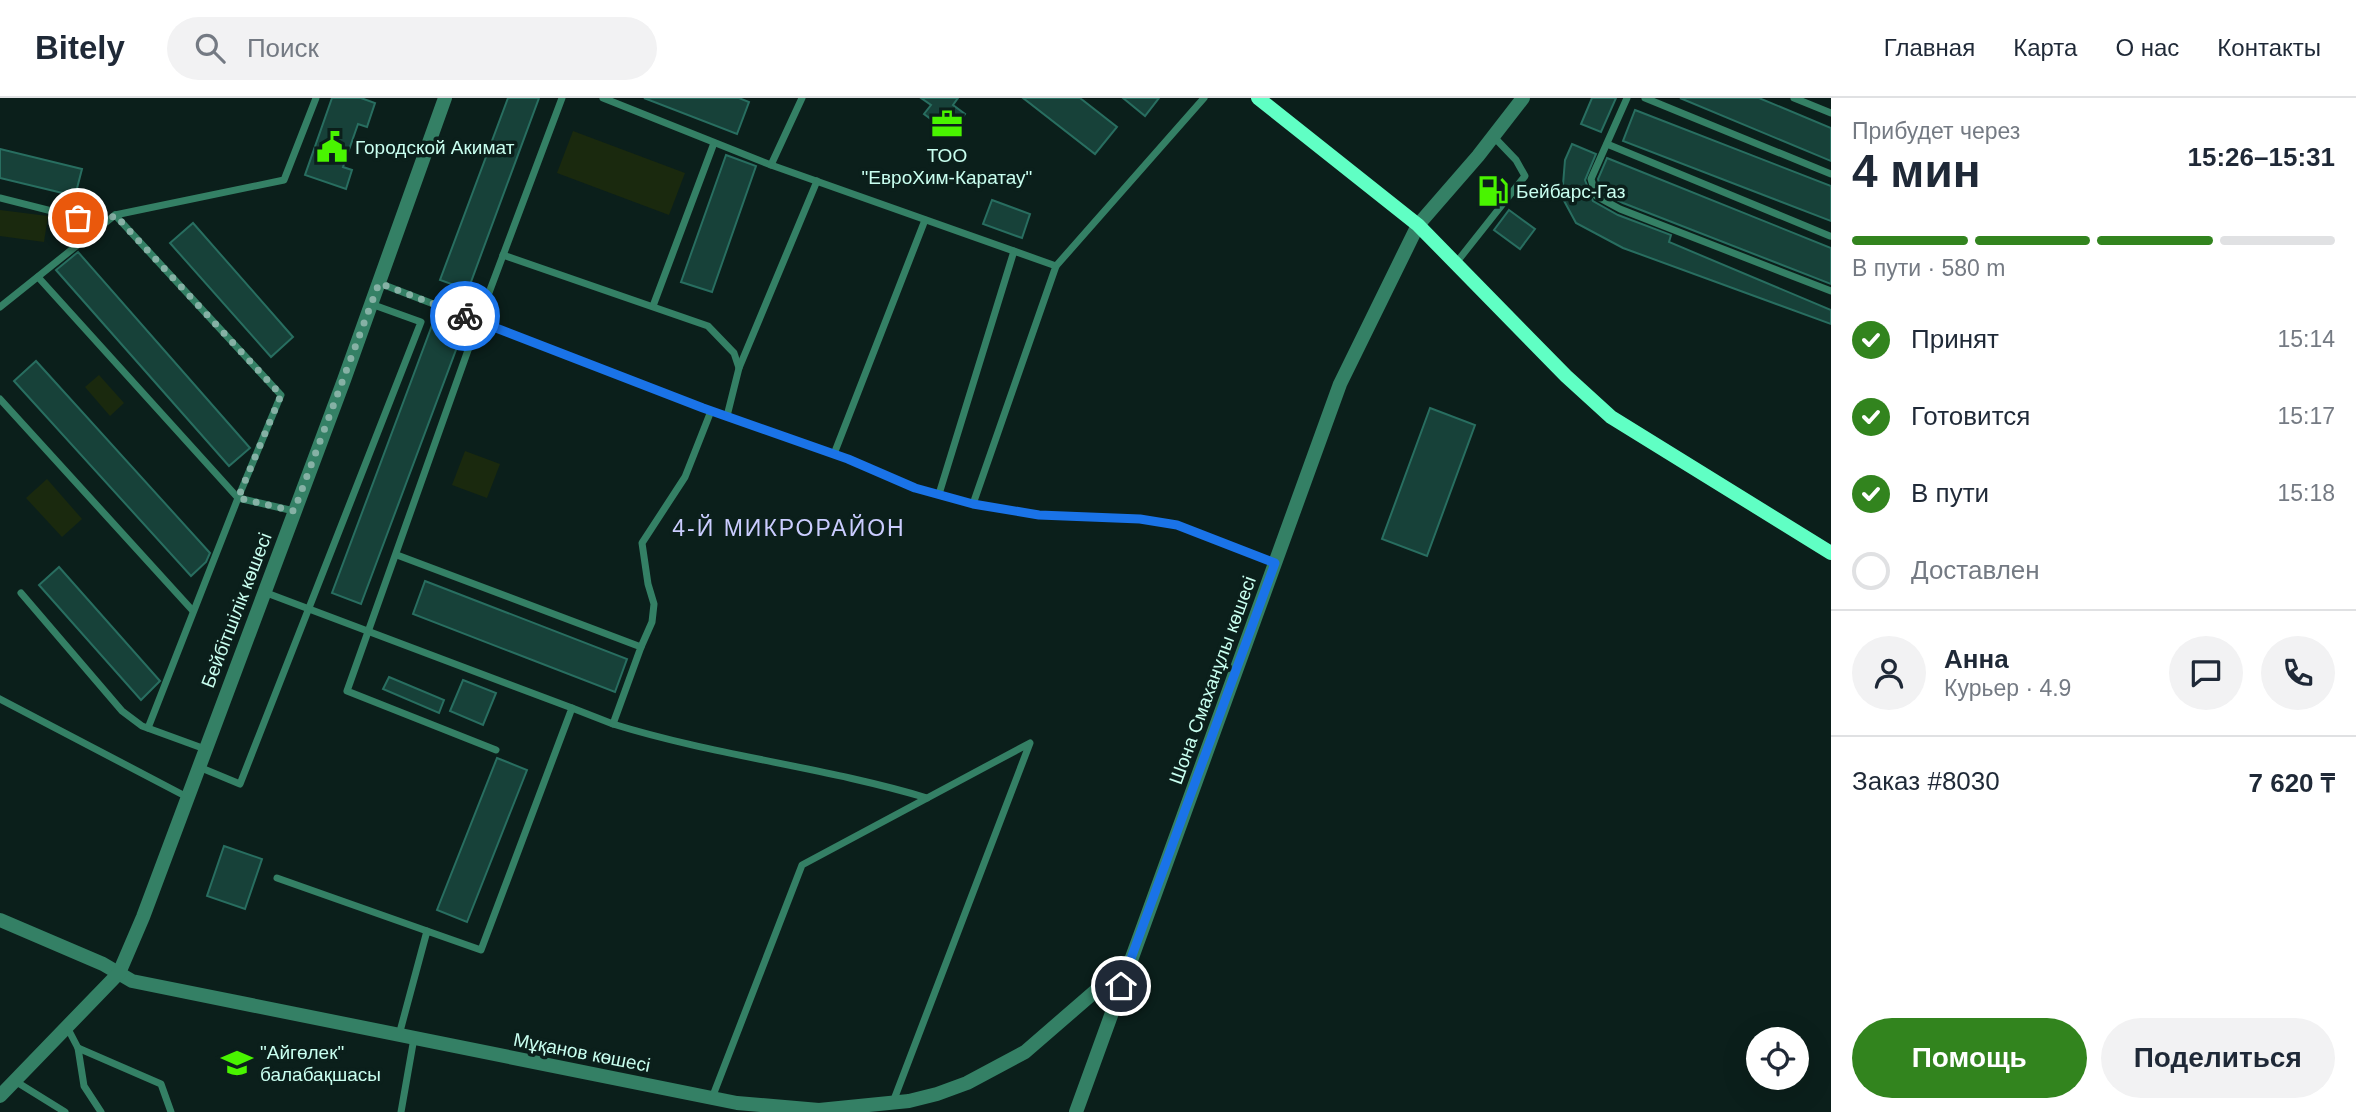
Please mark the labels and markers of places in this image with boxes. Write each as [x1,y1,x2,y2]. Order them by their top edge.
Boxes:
office icon: ТОО "ЕвроХим-Каратау" [930,107,964,141]
public building icon: Городской Акимат [315,130,349,164]
place label: Городской Акимат [355,137,515,158]
place label: ТОО "ЕвроХим-Каратау" [862,145,1032,188]
fuel station icon: Бейбарс-Газ [1476,174,1510,208]
place label: Бейбарс-Газ [1516,181,1625,202]
pin [48,188,108,248]
pin [1091,956,1151,1016]
place label: "Айгөлек" балабақшасы [260,1042,381,1085]
school or university icon: "Айгөлек" балабақшасы [220,1046,254,1080]

